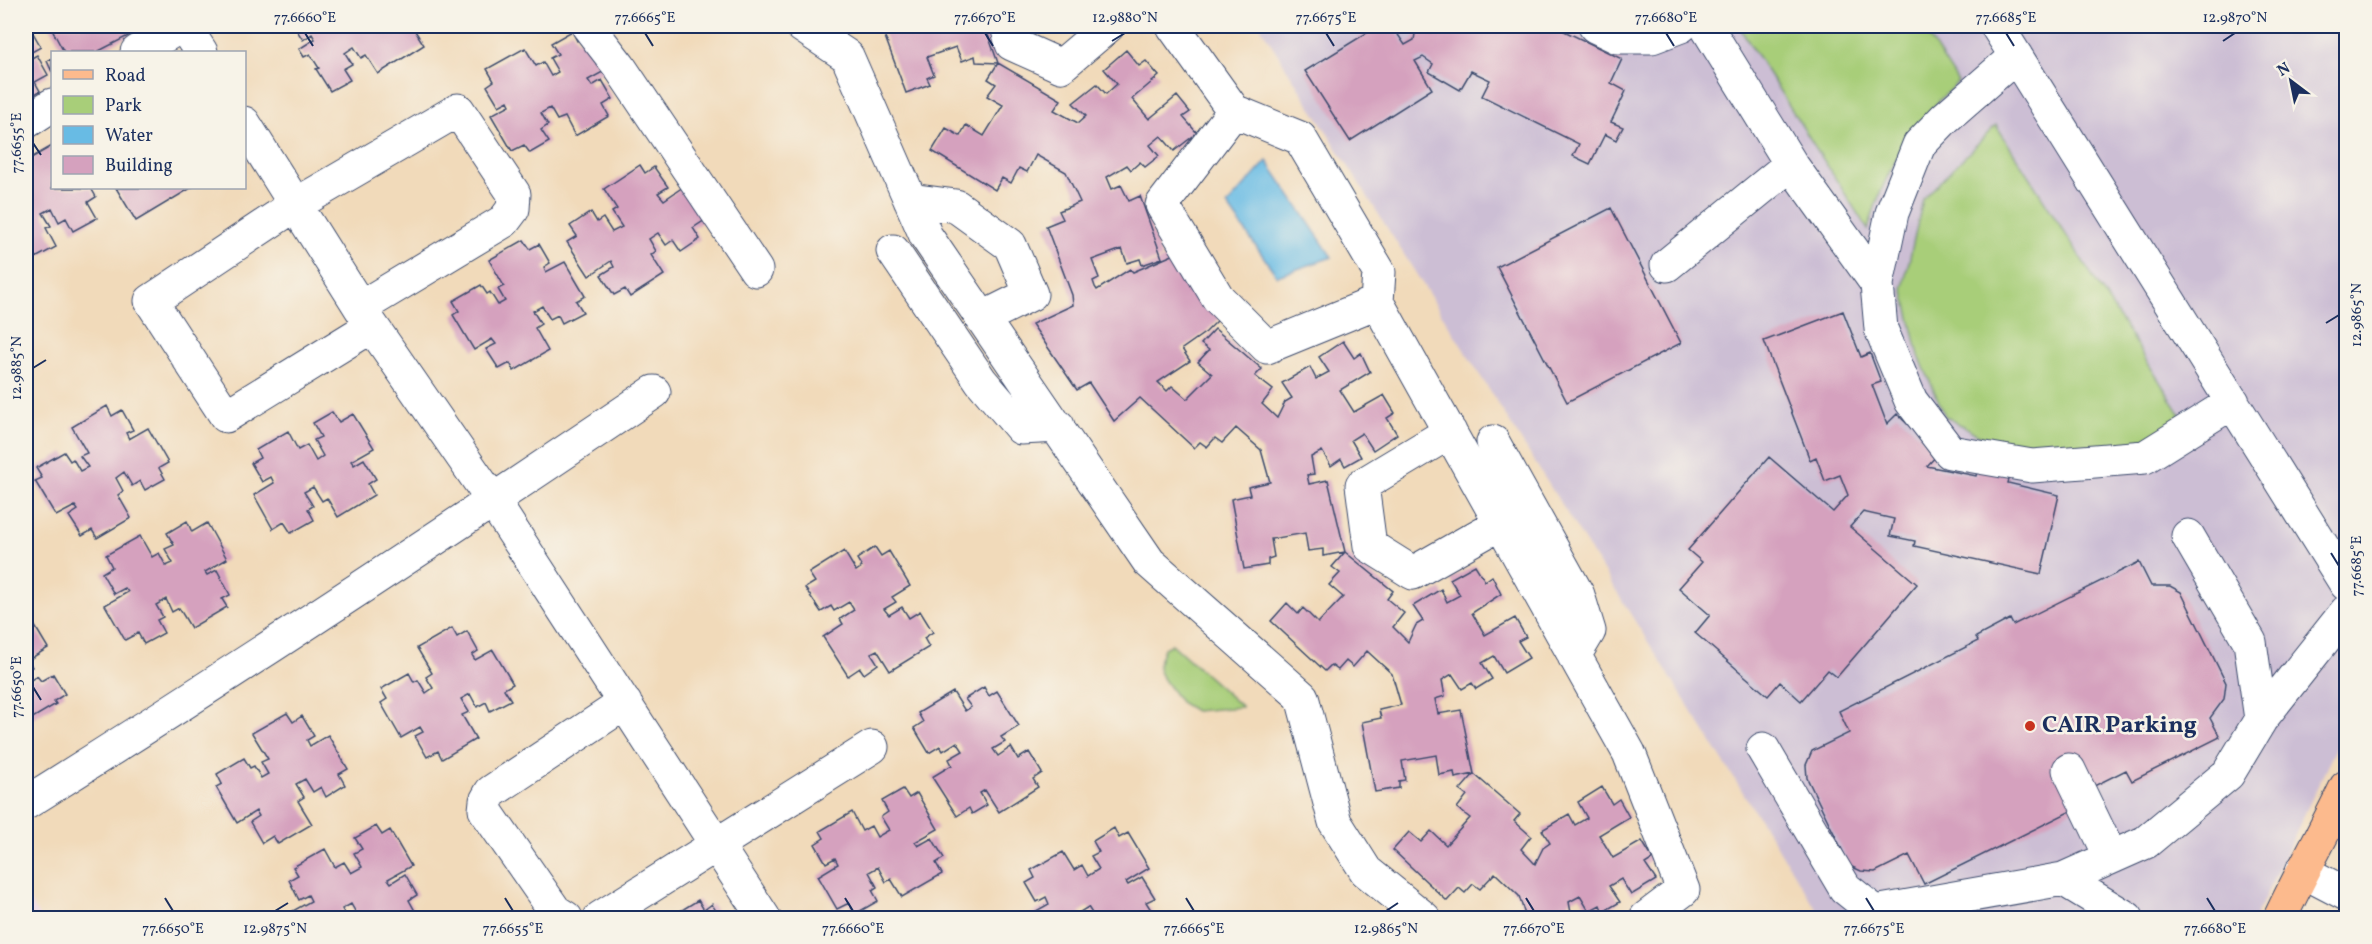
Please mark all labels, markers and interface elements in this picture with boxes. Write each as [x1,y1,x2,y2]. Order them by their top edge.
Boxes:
text: 77.6660°E [274,8,336,29]
text: 77.6665°E [614,8,676,29]
text: 77.6670°E [954,8,1016,29]
text: 12.9880°N [1092,8,1158,29]
text: 77.6675°E [1296,8,1356,29]
text: 77.6680°E [1635,8,1697,29]
text: 77.6685°E [1975,8,2037,29]
text: 12.9870°N [2203,8,2267,29]
legend [51,51,246,189]
north arrow [2261,51,2321,111]
text: N [2273,57,2295,82]
text: Road [105,64,146,89]
text: Park [105,94,142,119]
text: 77.6655°E [7,113,28,173]
text: Water [105,124,153,149]
text: Building [105,154,173,179]
text: 12.9865°N [2347,283,2368,347]
text: 12.9885°N [7,336,28,400]
text: 77.6685°E [2347,535,2368,597]
text: 77.6650°E [7,656,28,718]
place label: CAIR Parking [2042,709,2197,743]
marker: CAIR Parking [2023,719,2037,733]
text: 77.6650°E [142,919,204,940]
text: 12.9875°N [243,919,307,940]
text: 77.6655°E [483,919,543,940]
text: 77.6660°E [822,919,884,940]
text: 77.6665°E [1163,919,1225,940]
text: 12.9865°N [1354,919,1418,940]
text: 77.6670°E [1503,919,1565,940]
text: 77.6675°E [1844,919,1904,940]
text: 77.6680°E [2184,919,2246,940]

